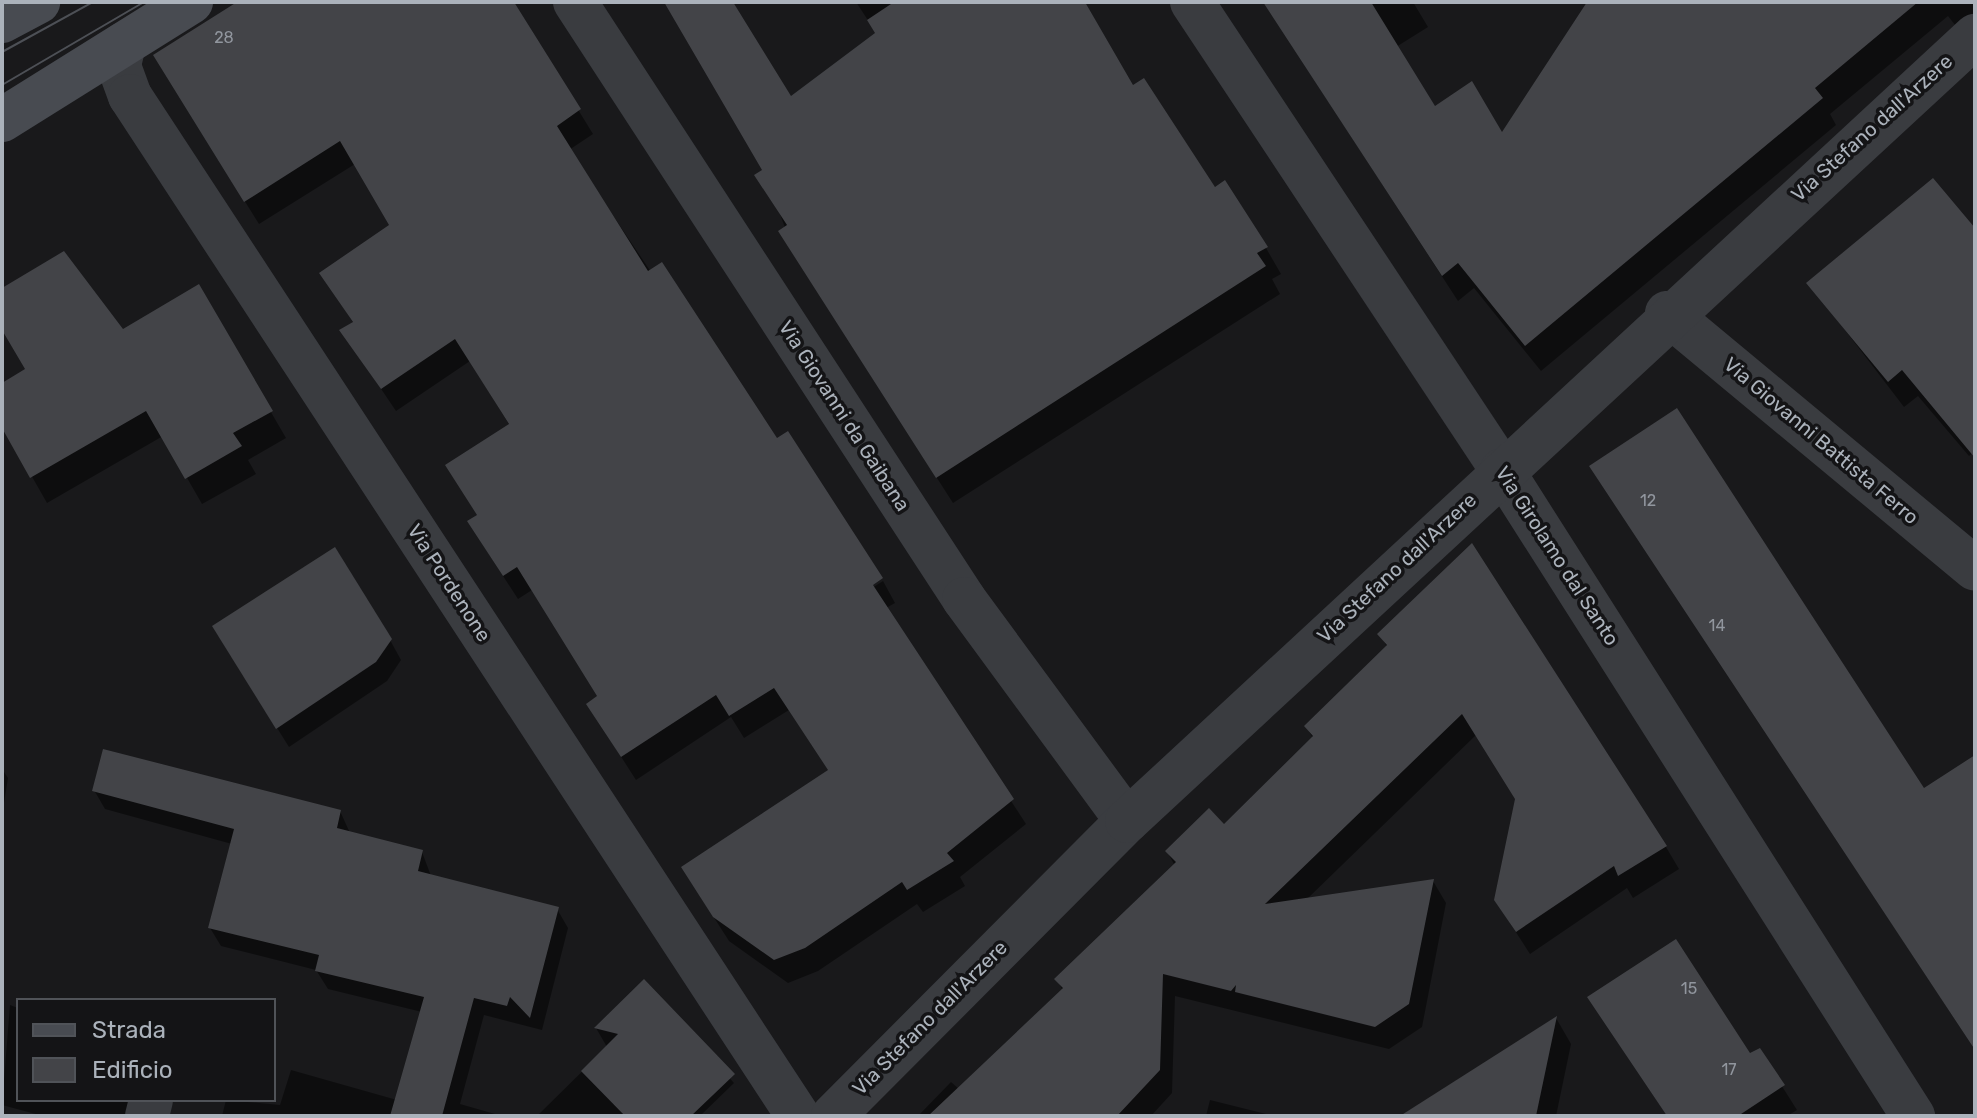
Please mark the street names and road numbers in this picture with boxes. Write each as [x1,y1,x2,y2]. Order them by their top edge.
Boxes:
street label: Via Stefano dall'Arzere [1786,49,1958,207]
street label: Via Giovanni da Gaibana [773,316,915,516]
street label: Via Giovanni Battista Ferro [1719,352,1923,530]
street label: Via Girolamo dal Santo [1490,462,1624,650]
street label: Via Stefano dall'Arzere [1312,488,1482,648]
street label: Via Pordenone [402,520,496,646]
street label: Via Stefano dall'Arzere [848,936,1012,1100]

